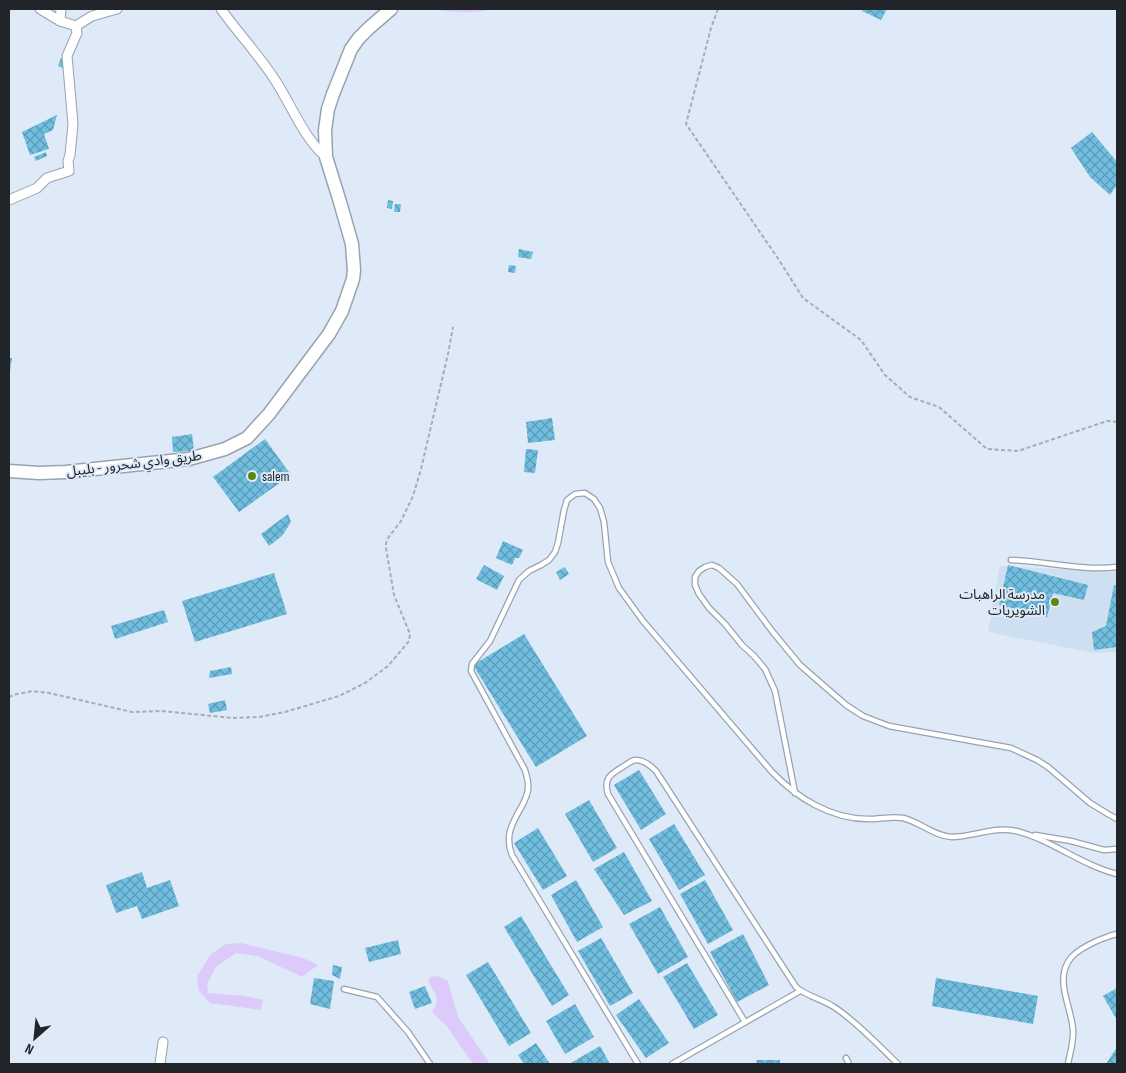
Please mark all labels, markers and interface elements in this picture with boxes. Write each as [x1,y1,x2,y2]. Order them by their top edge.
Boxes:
street label: طريق وادي شحرور - بليبل [65,447,203,482]
place label: salem [262,468,290,485]
marker: salem [246,470,258,482]
place label: مدرسة الراهبات الشويريات [959,586,1045,619]
marker: مدرسة الراهبات الشويريات [1049,596,1061,608]
north arrow [10,1013,60,1063]
text: N [22,1040,37,1058]

